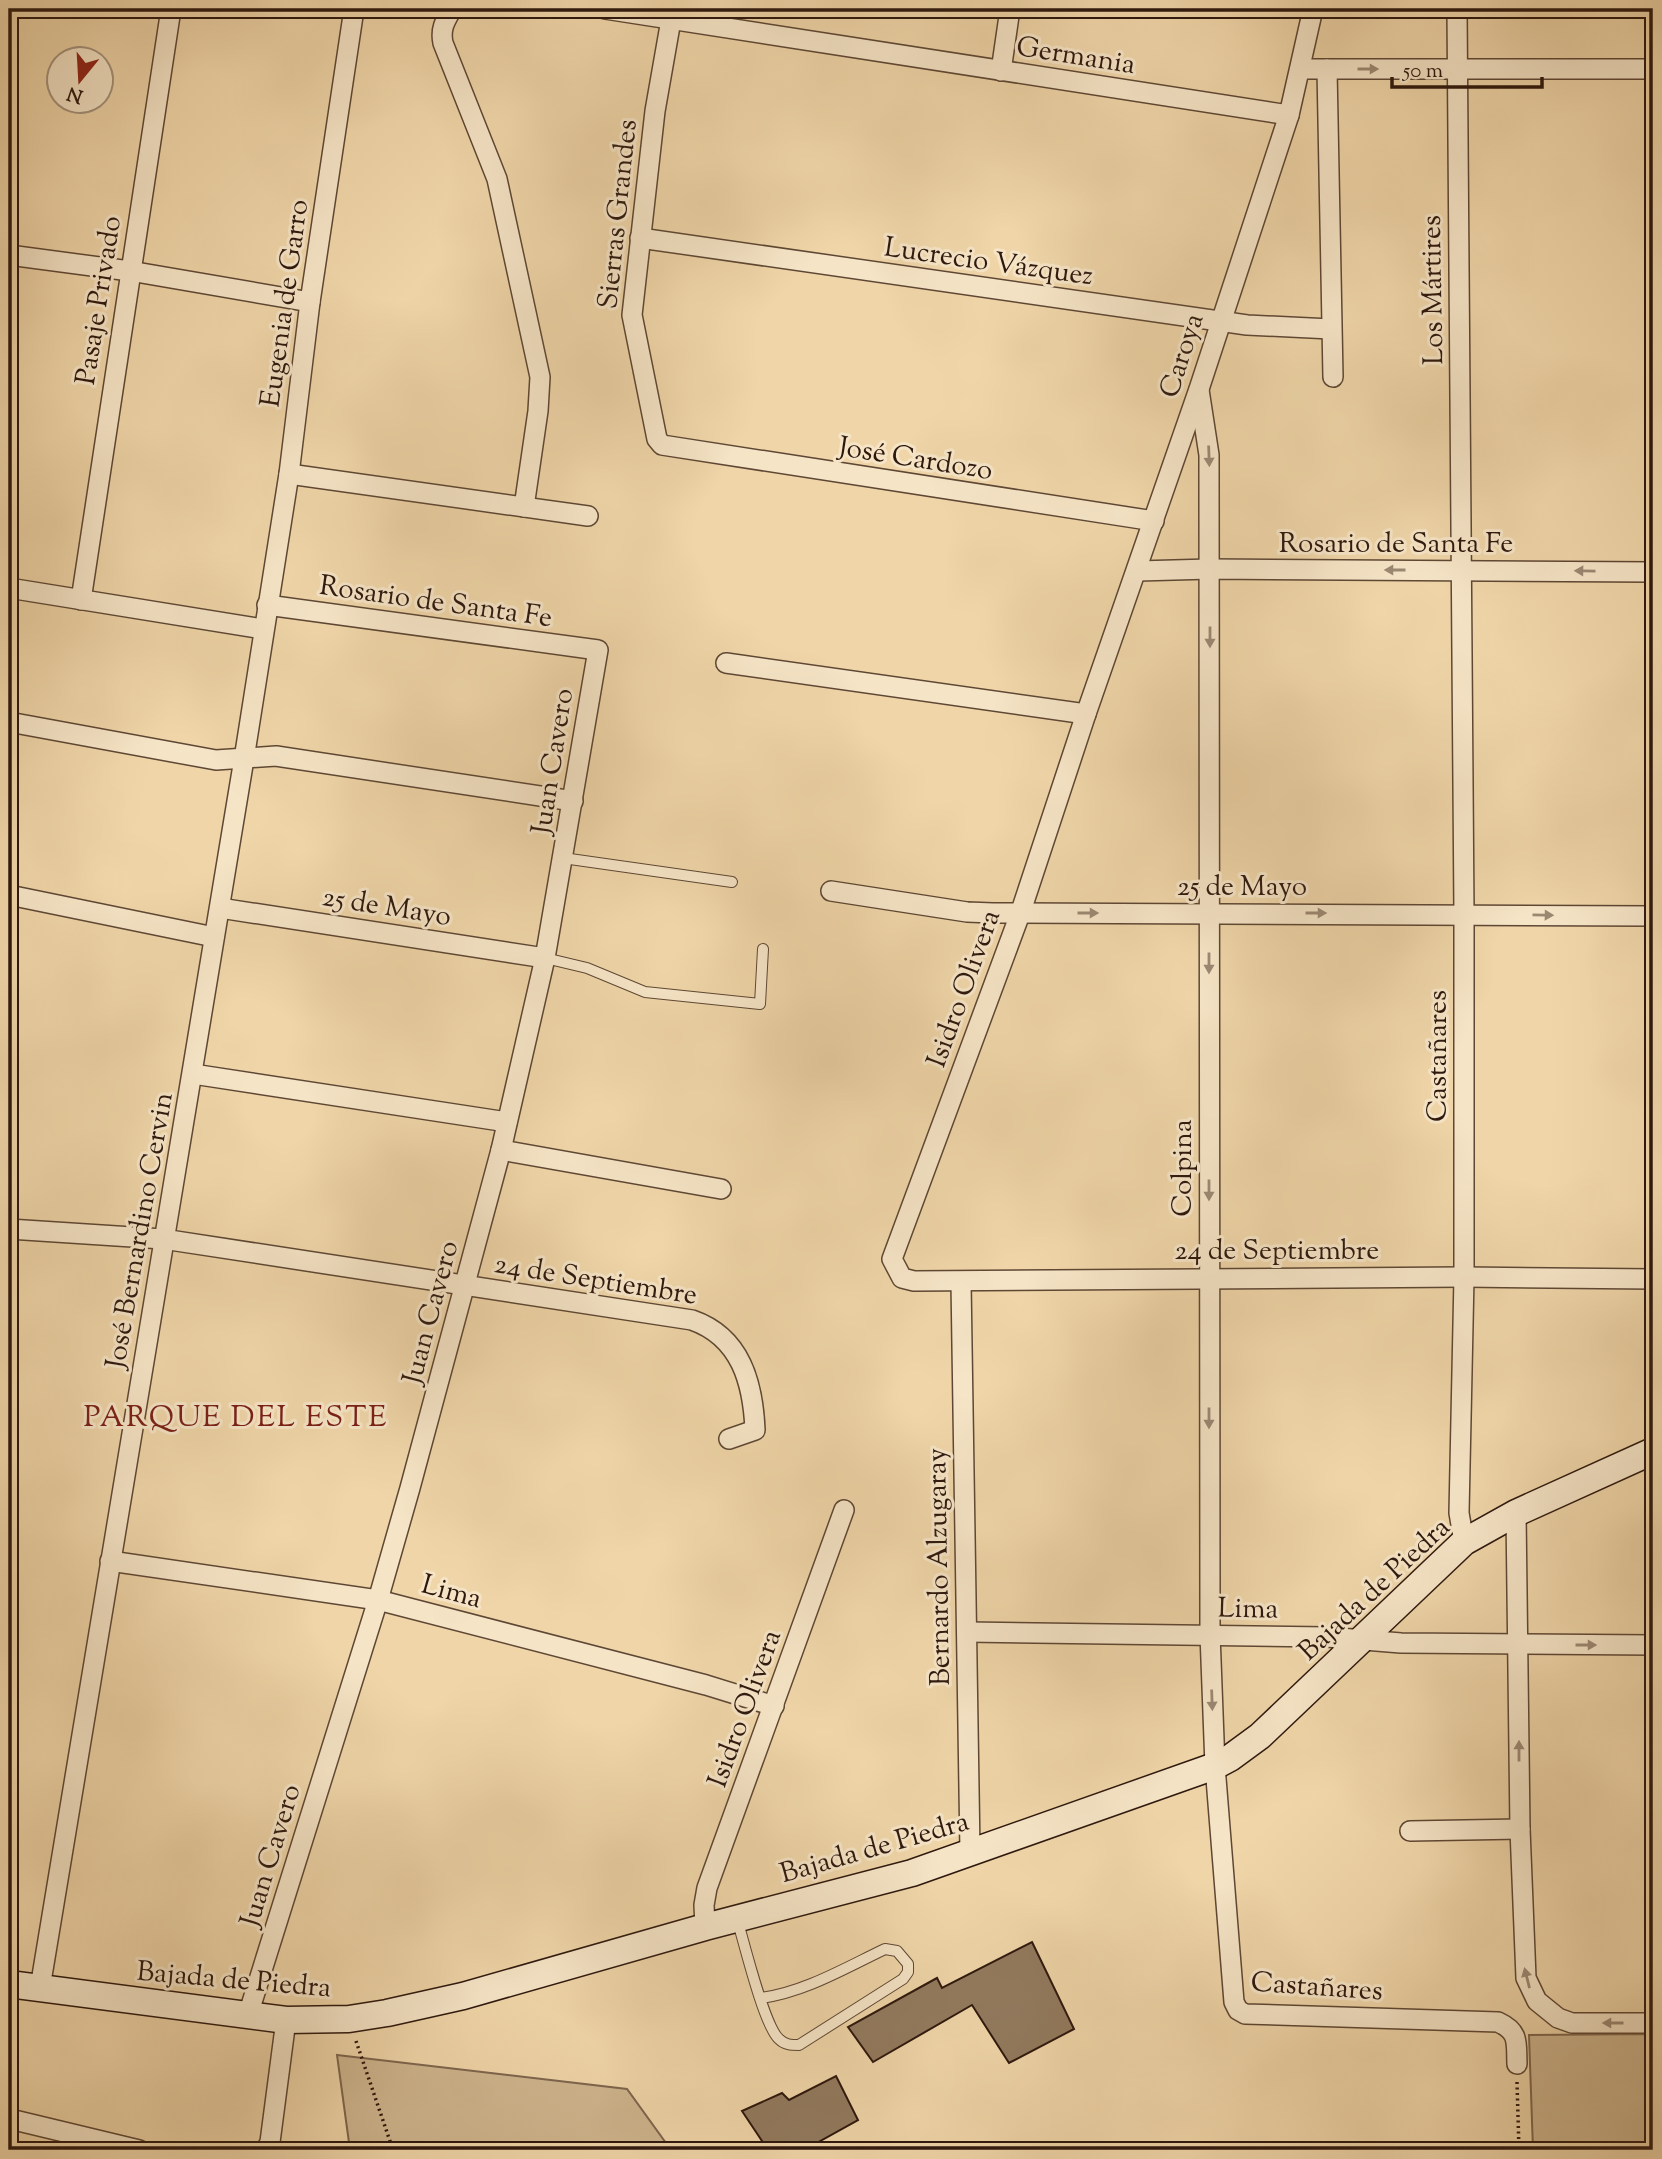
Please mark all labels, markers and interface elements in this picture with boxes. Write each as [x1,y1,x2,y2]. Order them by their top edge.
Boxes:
street label: Germania [1013,28,1138,86]
north arrow [46,46,116,116]
scale bar [1392,46,1543,90]
text: 50 m [1402,57,1443,87]
one-way arrow [1357,63,1379,75]
text: N [64,79,87,109]
street label: Sierras Grandes [589,117,649,311]
street label: Eugenia de Garro [252,197,320,410]
street label: Pasaje Privado [67,213,133,388]
street label: Los Mártires [1413,215,1455,365]
street label: Lucrecio Vázquez [882,229,1096,297]
street label: Caroya [1150,309,1215,403]
street label: José Cardozo [834,428,995,492]
one-way arrow [1203,446,1214,468]
street label: Rosario de Santa Fe [1279,525,1513,565]
one-way arrow [1384,564,1406,576]
one-way arrow [1574,565,1596,577]
street label: Rosario de Santa Fe [317,567,555,639]
one-way arrow [1204,626,1216,648]
street label: Juan Cavero [522,686,585,839]
street label: 25 de Mayo [1177,868,1307,908]
street label: 25 de Mayo [319,878,454,938]
street label: Isidro Olivera [918,905,1012,1073]
one-way arrow [1078,908,1100,919]
one-way arrow [1305,908,1327,919]
one-way arrow [1533,909,1555,921]
one-way arrow [1203,952,1215,974]
street label: Castañares [1419,990,1459,1122]
street label: José Bernardino Cervin [97,1089,185,1374]
street label: Colpina [1164,1119,1204,1217]
one-way arrow [1203,1179,1215,1201]
street label: 24 de Septiembre [1175,1232,1379,1272]
street label: Juan Cavero [393,1237,470,1391]
street label: 24 de Septiembre [491,1245,700,1317]
district label: PARQUE DEL ESTE [84,1397,388,1440]
one-way arrow [1204,1407,1215,1429]
street label: Bernardo Alzugaray [918,1448,962,1686]
street label: Bajada de Piedra [1290,1509,1460,1671]
street label: Lima [417,1566,486,1620]
street label: Lima [1217,1589,1279,1631]
street label: Isidro Olivera [699,1625,793,1793]
one-way arrow [1575,1639,1597,1651]
one-way arrow [1207,1690,1218,1712]
one-way arrow [1513,1739,1525,1761]
street label: Juan Cavero [231,1780,312,1934]
street label: Bajada de Piedra [776,1803,974,1895]
street label: Bajada de Piedra [135,1953,333,2009]
street label: Castañares [1249,1963,1384,2013]
one-way arrow [1521,1967,1532,1989]
one-way arrow [1602,2017,1624,2029]

